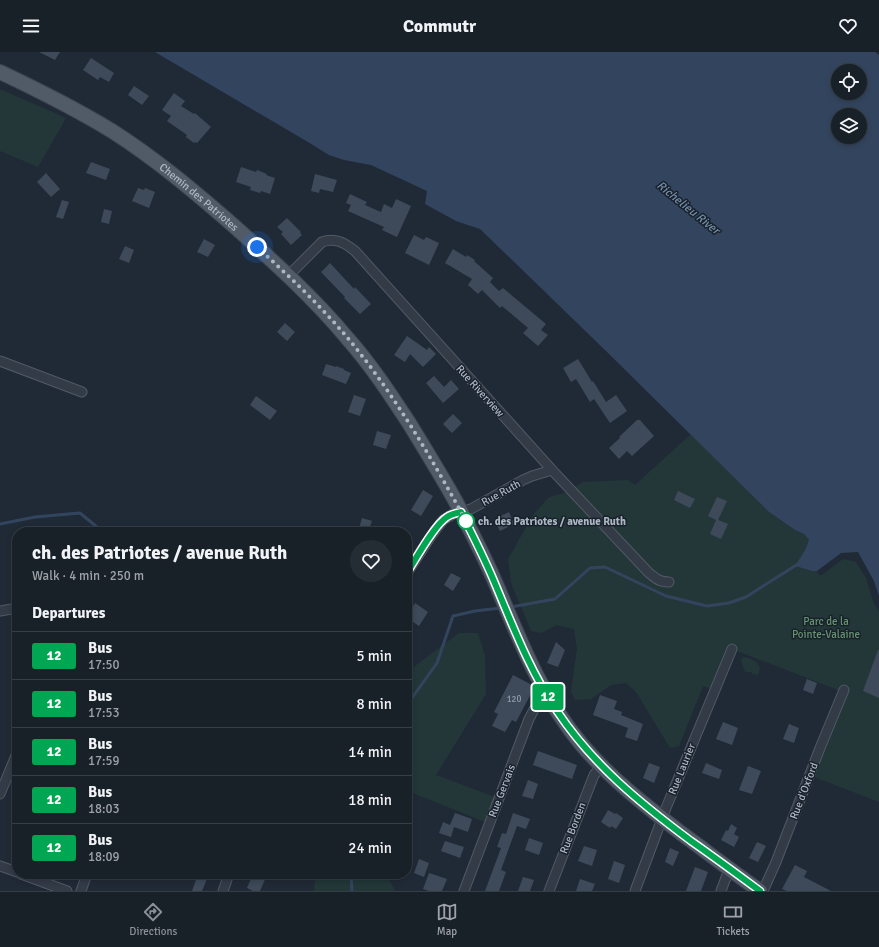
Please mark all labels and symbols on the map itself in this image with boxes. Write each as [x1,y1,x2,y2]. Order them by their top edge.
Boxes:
street label: Chemin des Patriotes [157,160,242,234]
water label: Richelieu River [653,178,724,239]
your location [247,237,267,257]
street label: Rue Riverview [453,362,507,420]
street label: Rue Ruth [479,477,523,509]
marker: ch. des Patriotes / avenue Ruth [457,512,475,530]
place label: ch. des Patriotes / avenue Ruth [478,515,626,528]
park label: Parc de la Pointe-Valaine [792,615,860,641]
line badge: 12 [530,684,566,710]
house number: 120 [507,694,521,705]
street label: Rue Laurier [666,741,698,797]
street label: Rue d'Oxford [787,761,821,821]
street label: Rue Gervais [486,763,518,819]
street label: Rue Borden [557,800,589,856]

